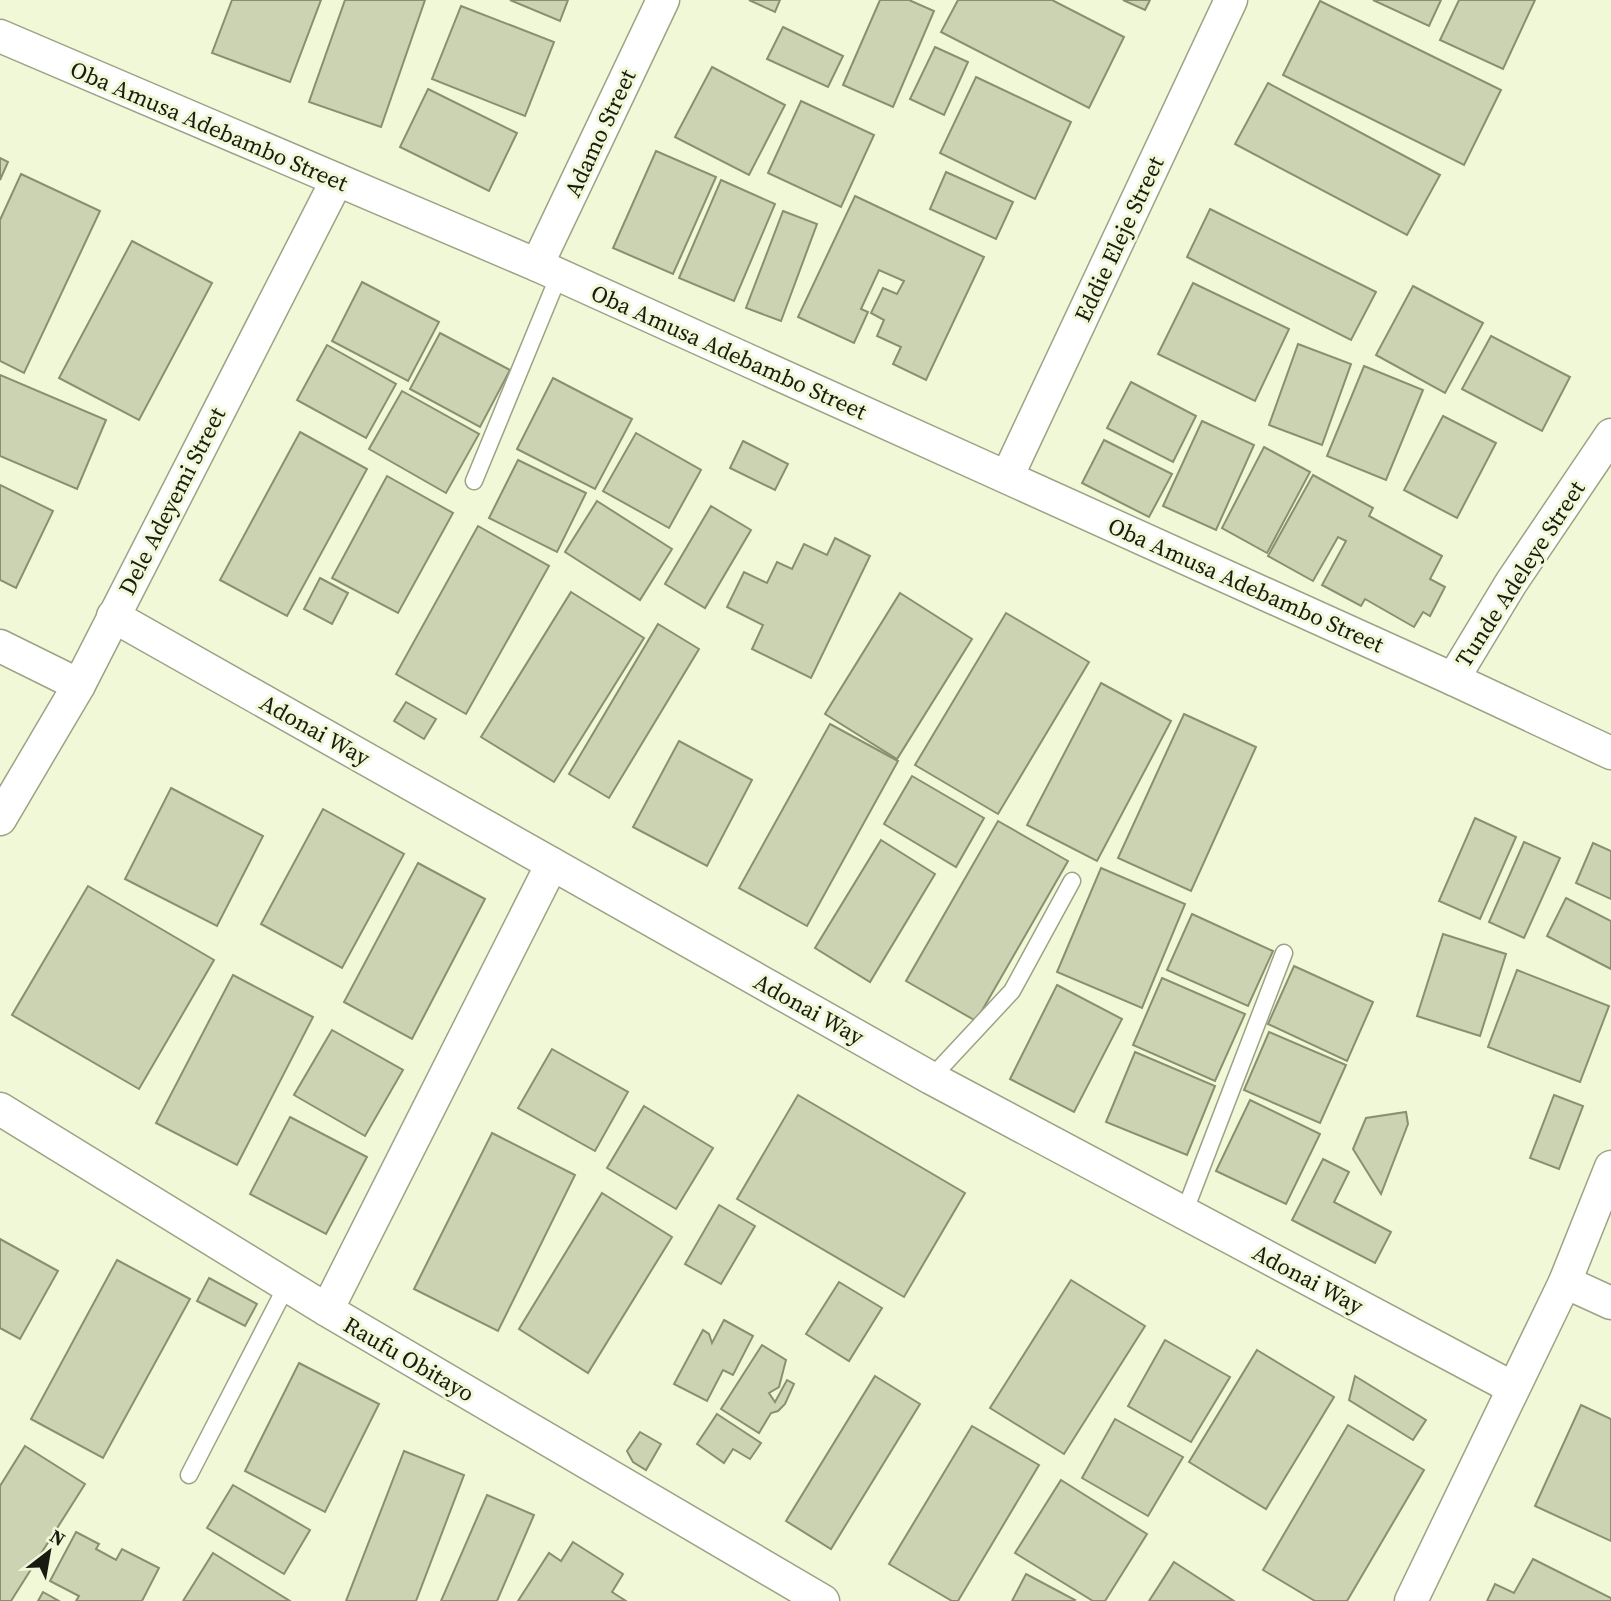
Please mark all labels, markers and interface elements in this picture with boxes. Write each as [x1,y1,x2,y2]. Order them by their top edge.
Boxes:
street label: Oba Amusa Adebambo Street [65,53,353,199]
street label: Adamo Street [556,64,644,202]
street label: Eddie Eleje Street [1067,151,1172,327]
street label: Oba Amusa Adebambo Street [586,277,872,428]
street label: Dele Adeyemi Street [111,401,233,600]
street label: Tunde Adeleye Street [1448,474,1593,673]
street label: Oba Amusa Adebambo Street [1103,510,1389,661]
street label: Adonai Way [254,687,376,774]
street label: Adonai Way [748,966,870,1053]
street label: Adonai Way [1247,1236,1369,1322]
street label: Raufu Obitayo [338,1309,480,1409]
north arrow [14,1517,84,1587]
text: N [45,1523,71,1552]

